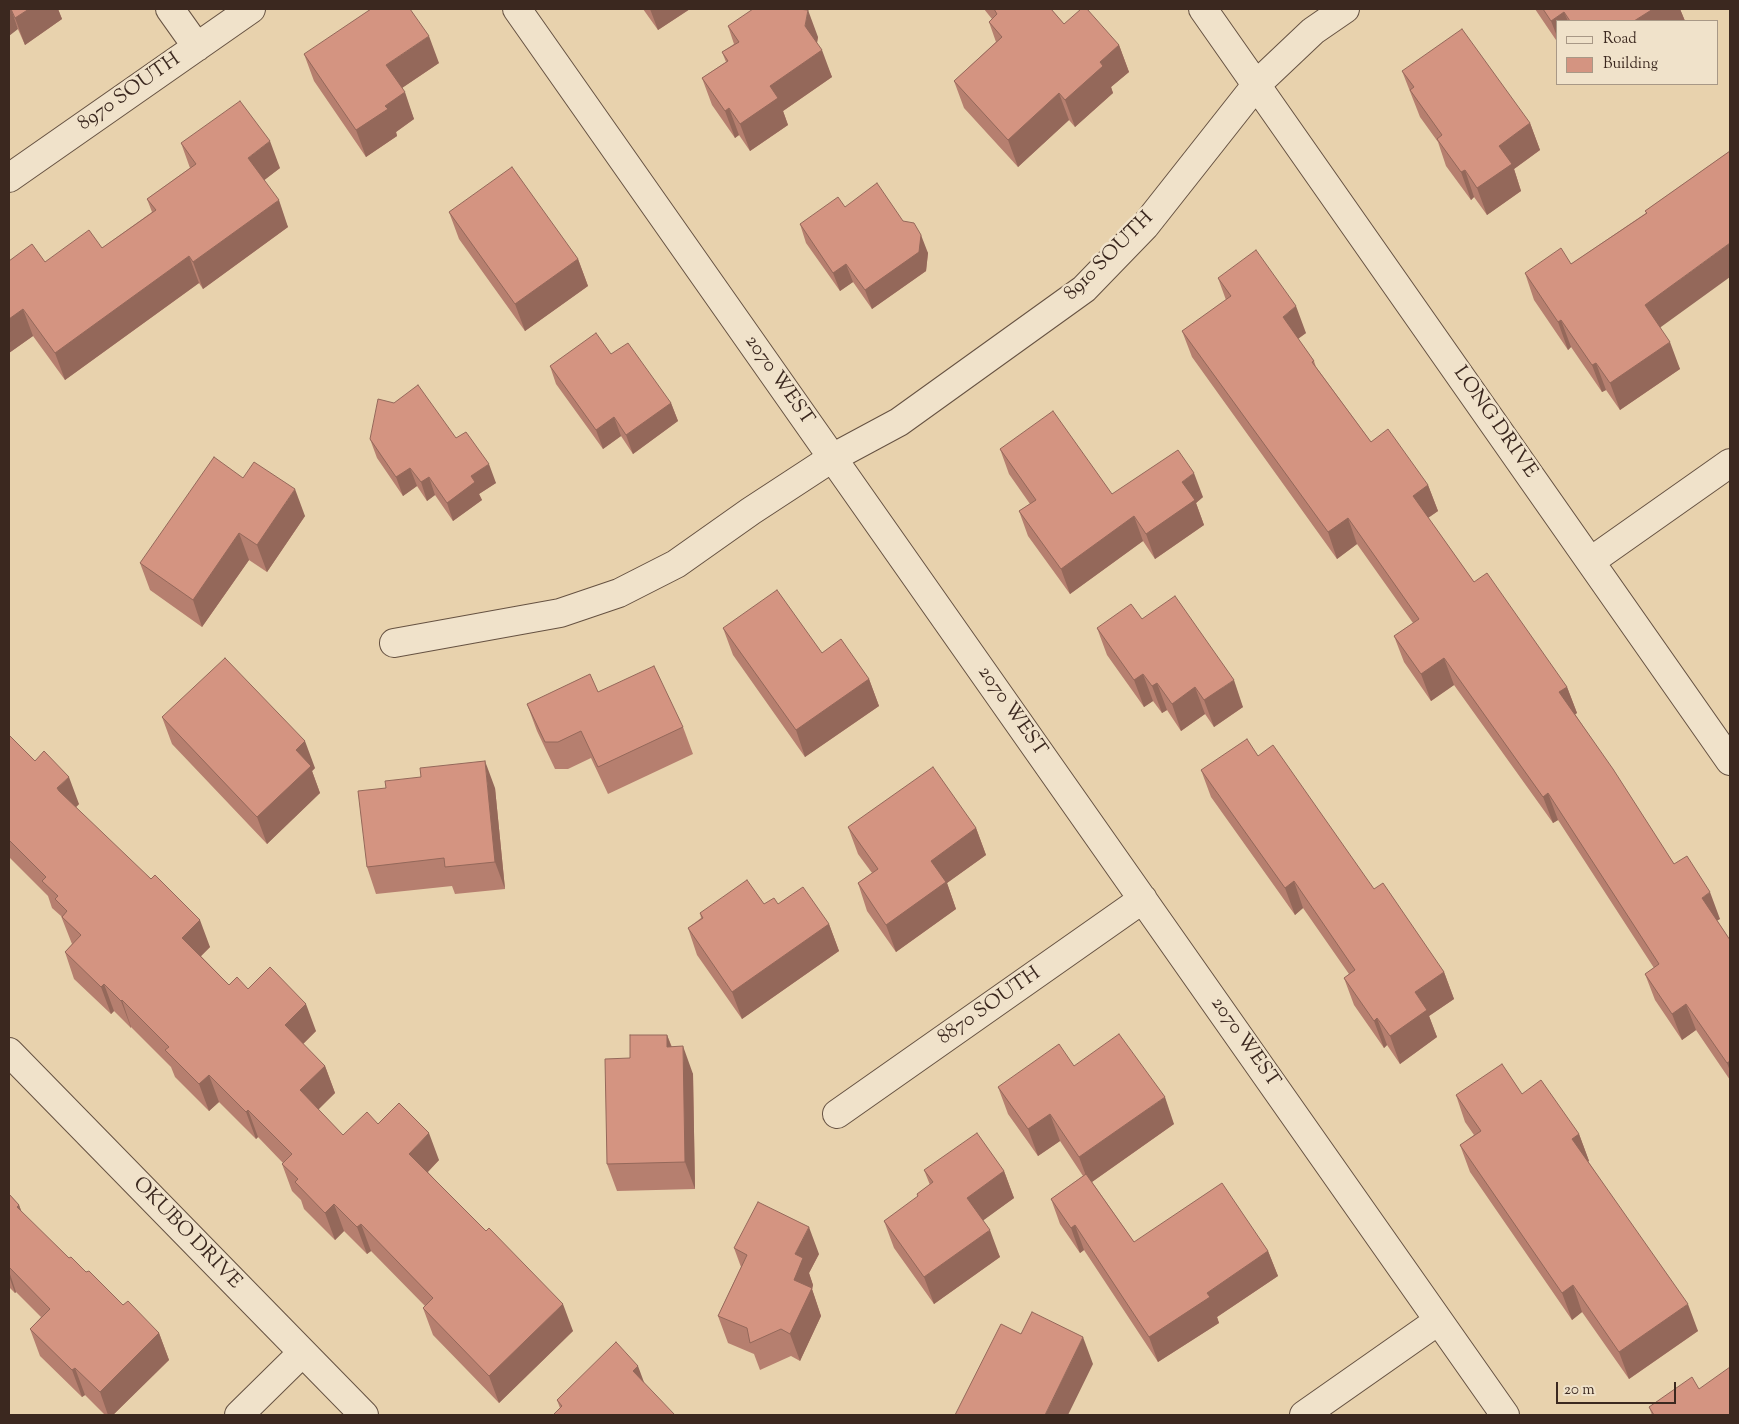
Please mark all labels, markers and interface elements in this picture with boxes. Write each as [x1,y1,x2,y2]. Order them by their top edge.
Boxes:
legend [1556,20,1719,85]
text: Road [1603,29,1637,50]
street label: 8970 SOUTH [74,49,186,137]
text: Building [1603,54,1658,75]
street label: 8910 SOUTH [1060,207,1160,307]
street label: 2070 WEST [738,331,818,431]
street label: LONG DRIVE [1447,363,1541,483]
street label: 2070 WEST [971,662,1051,762]
street label: 8870 SOUTH [934,963,1046,1051]
street label: 2070 WEST [1204,993,1284,1093]
street label: OKUBO DRIVE [127,1173,245,1295]
scale bar [1559,1372,1679,1404]
text: 20 m [1564,1380,1595,1401]

